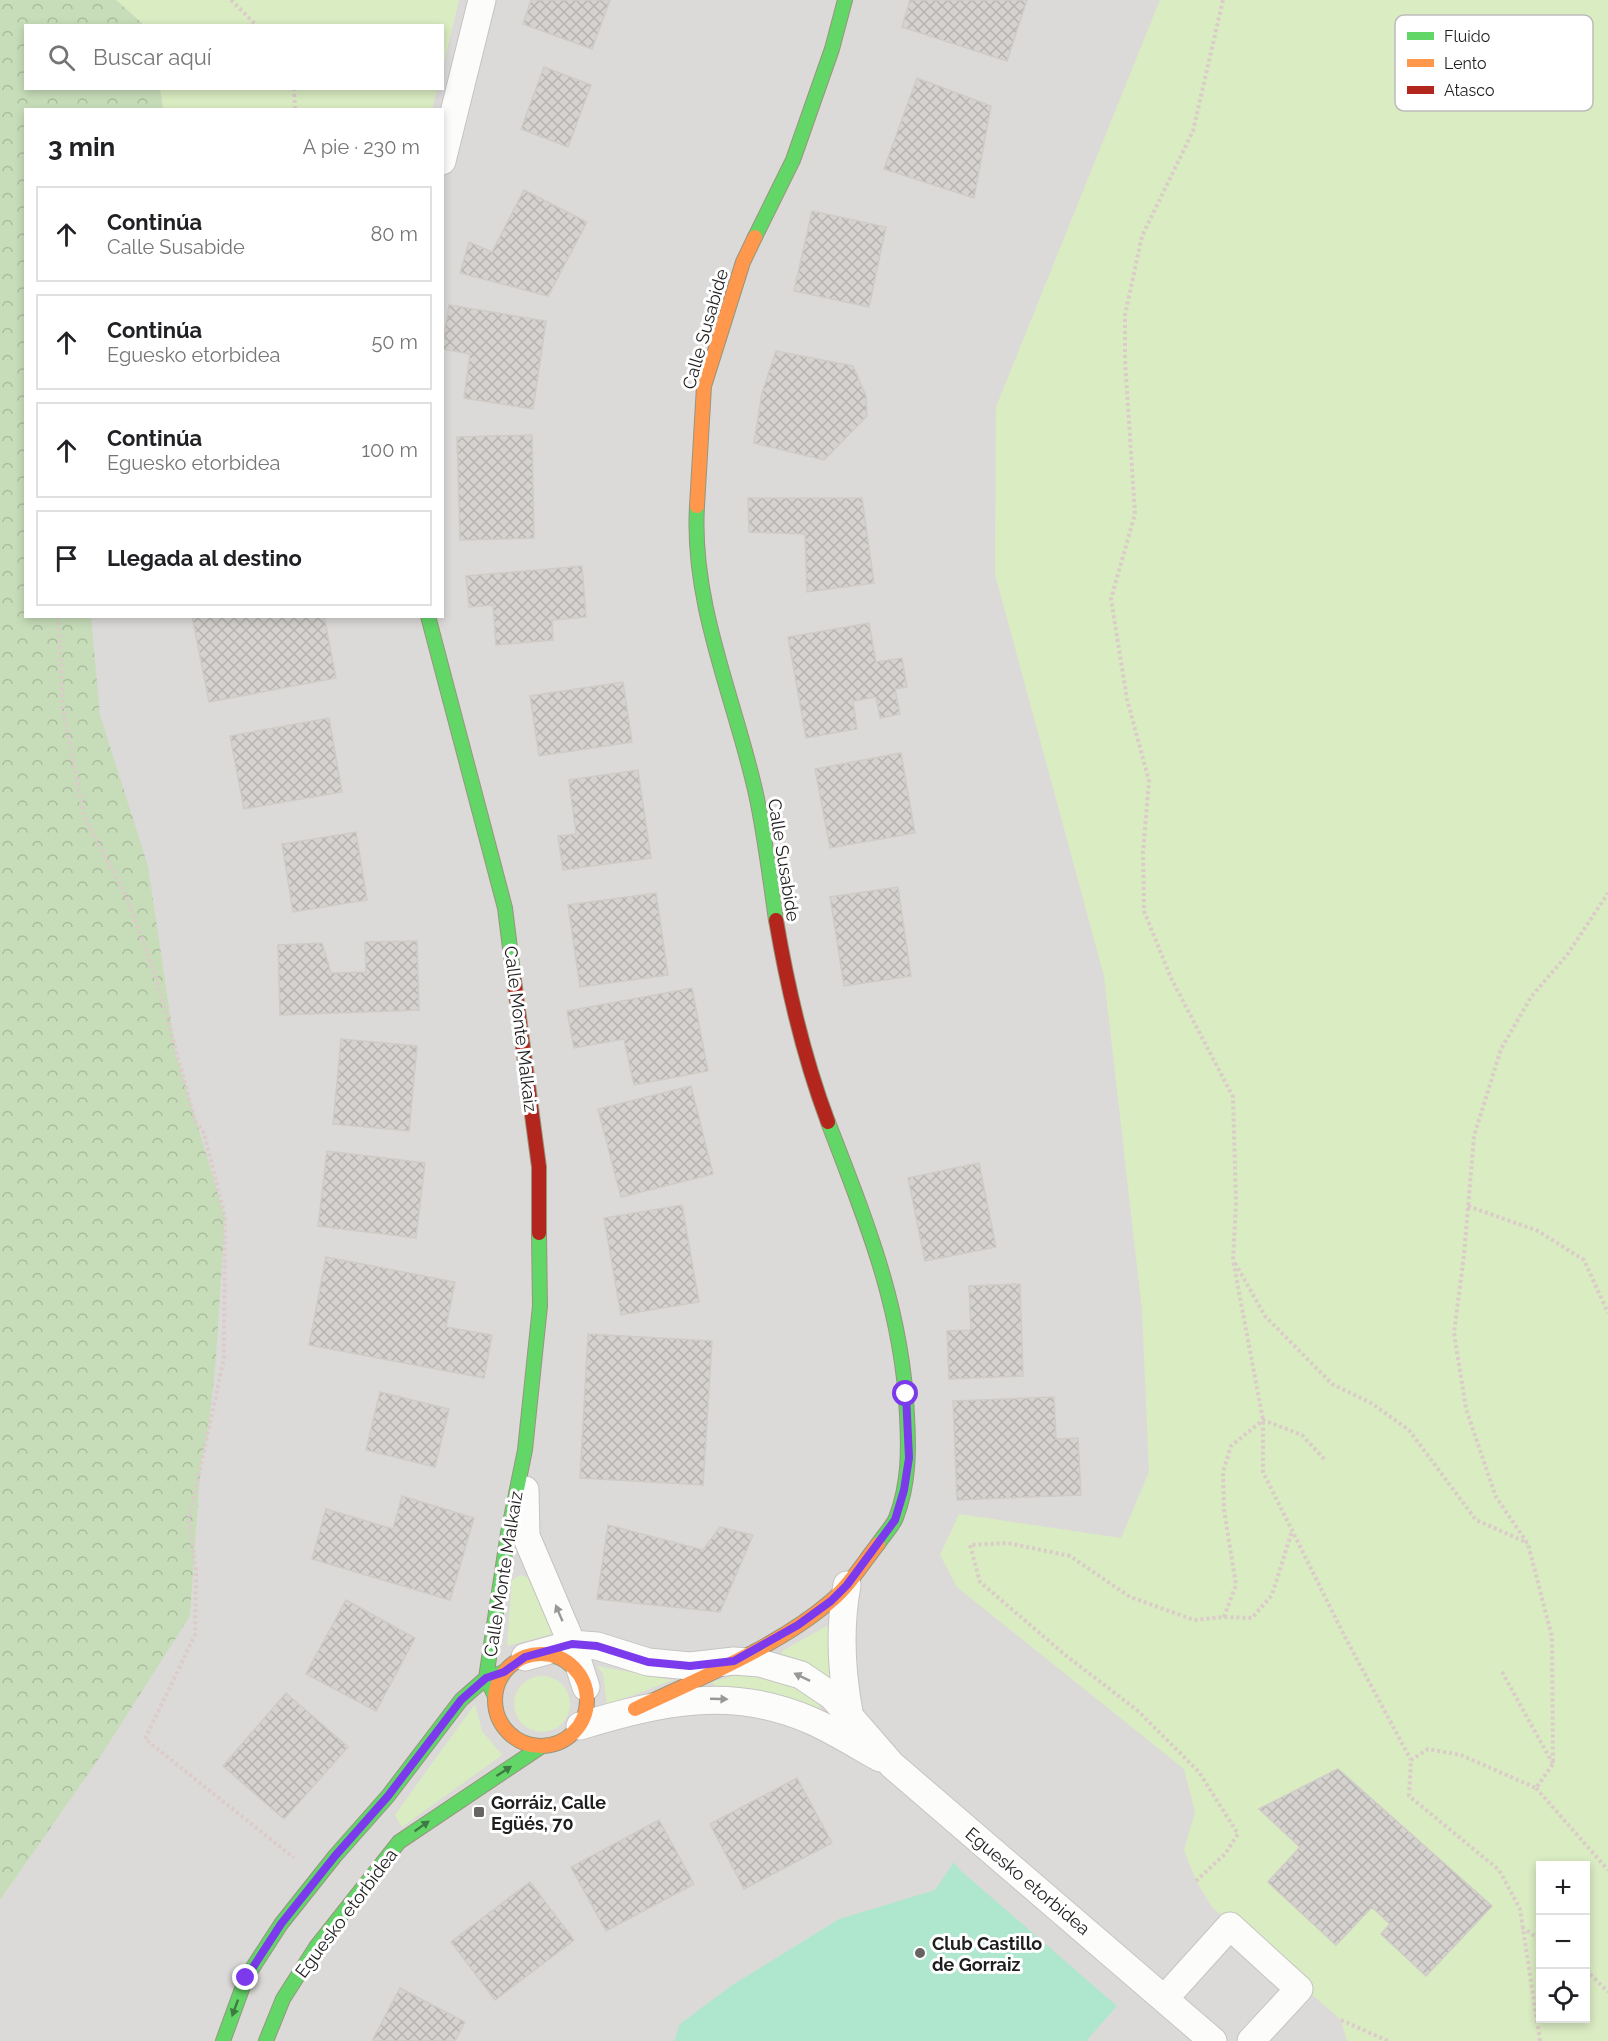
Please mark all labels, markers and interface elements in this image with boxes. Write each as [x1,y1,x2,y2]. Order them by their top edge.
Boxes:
legend [1395,15,1593,111]
search box [24,24,444,90]
text: Fluido [1444,27,1490,46]
icon: search [45,41,78,74]
text: Buscar aquí [93,44,212,70]
text: Lento [1444,54,1487,73]
text: Atasco [1444,81,1495,100]
text: 3 min [48,132,115,162]
text: A pie · 230 m [303,135,420,159]
text: Continúa [107,209,202,235]
icon: ahead [50,218,83,251]
text: 80 m [370,222,418,246]
text: Calle Susabide [107,235,245,259]
street label: Calle Susabide [678,266,732,392]
text: Continúa [107,317,202,343]
icon: ahead [50,326,83,359]
text: 50 m [371,330,418,354]
text: Eguesko etorbidea [107,343,280,367]
text: Continúa [107,425,202,451]
icon: ahead [50,434,83,467]
text: 100 m [361,438,418,462]
text: Eguesko etorbidea [107,451,280,475]
icon: arrive [50,542,83,575]
text: Llegada al destino [107,545,302,571]
street label: Calle Susabide [764,797,804,923]
street label: Calle Monte Malkaiz [500,945,542,1113]
route start [892,1380,918,1406]
street label: Calle Monte Malkaiz [480,1490,526,1658]
one-way arrow [554,1603,564,1621]
one-way arrow [794,1673,811,1682]
one-way arrow [709,1694,728,1703]
one-way arrow [496,1766,512,1777]
place label: Gorráiz, Calle Egüés, 70 [491,1792,606,1834]
marker: Gorráiz, Calle Egüés, 70 [472,1805,486,1819]
one-way arrow [413,1821,430,1832]
street label: Eguesko etorbidea [961,1823,1095,1939]
street label: Eguesko etorbidea [291,1844,401,1982]
map controls [1536,1861,1590,2023]
button: + [1536,1861,1590,1915]
button: − [1536,1915,1590,1969]
place label: Club Castillo de Gorraiz [932,1933,1042,1975]
marker: Club Castillo de Gorraiz [913,1946,927,1960]
route end [232,1964,258,1990]
button: locate [1536,1969,1590,2023]
one-way arrow [229,1999,239,2017]

